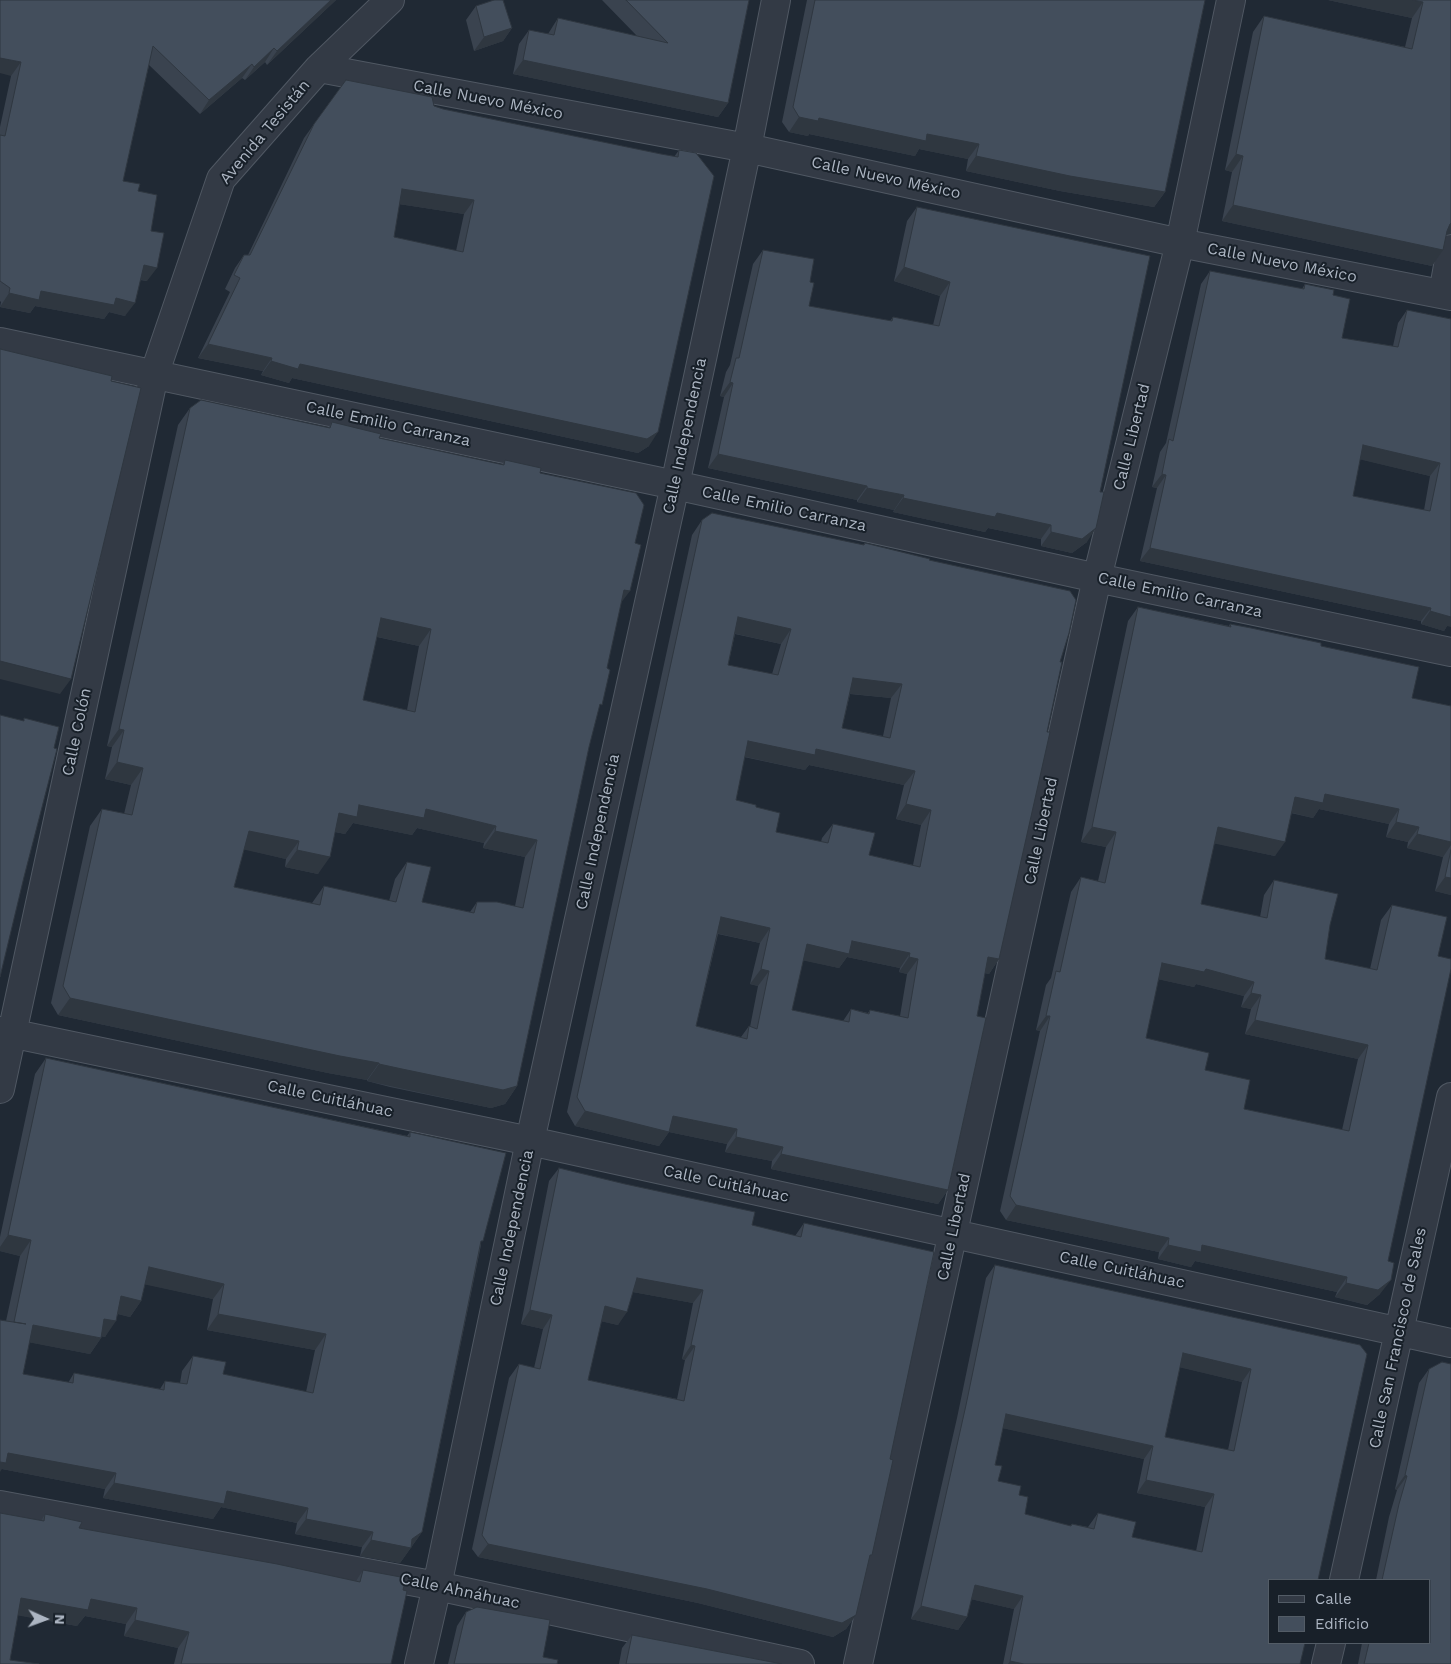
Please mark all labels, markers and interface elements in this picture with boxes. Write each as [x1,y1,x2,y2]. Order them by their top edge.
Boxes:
street label: Avenida Tesistán [216,76,314,188]
street label: Calle Nuevo México [411,76,565,124]
street label: Calle Nuevo México [810,153,962,203]
street label: Calle Nuevo México [1205,239,1359,287]
street label: Calle Independencia [659,356,711,516]
street label: Calle Libertad [1109,382,1155,492]
street label: Calle Emilio Carranza [304,397,472,451]
street label: Calle Emilio Carranza [700,482,868,536]
street label: Calle Emilio Carranza [1096,568,1264,622]
street label: Calle Colón [58,686,96,778]
street label: Calle Independencia [572,752,624,912]
street label: Calle Libertad [1020,775,1062,887]
street label: Calle Cuitláhuac [265,1076,395,1122]
street label: Calle Independencia [486,1148,538,1308]
street label: Calle Cuitláhuac [661,1161,791,1207]
street label: Calle Libertad [933,1171,975,1283]
street label: Calle San Francisco de Sales [1365,1226,1431,1450]
street label: Calle Cuitláhuac [1057,1247,1187,1293]
street label: Calle Ahnáhuac [398,1569,522,1613]
legend [1268,1579,1431,1644]
text: Calle [1315,1590,1352,1608]
north arrow [20,1594,70,1644]
text: N [52,1614,68,1625]
text: Edificio [1315,1615,1369,1633]

